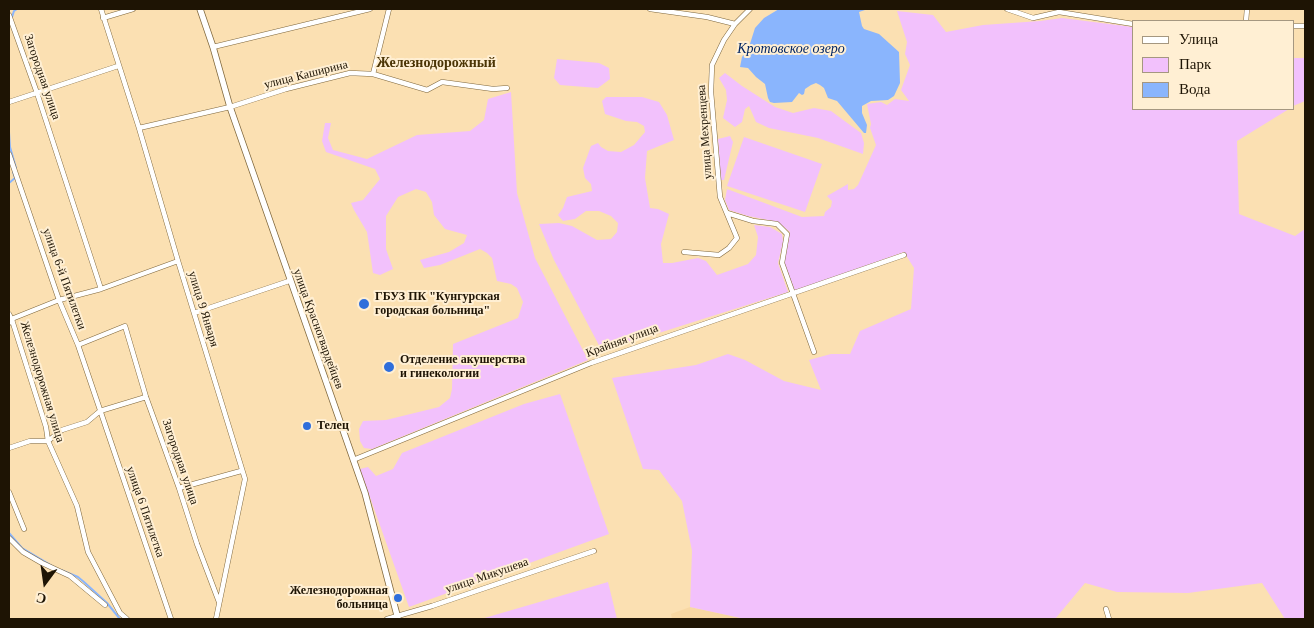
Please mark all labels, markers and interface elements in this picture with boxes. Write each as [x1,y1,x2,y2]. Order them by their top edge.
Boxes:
legend [1132,20,1294,110]
text: Улица [1179,31,1218,47]
street label: Загородная улица [21,32,63,122]
water label: Кротовское озеро [737,41,845,57]
district label: Железнодорожный [376,55,496,71]
text: Парк [1179,56,1211,72]
street label: улица Каширина [263,58,349,92]
text: Вода [1179,81,1210,97]
street label: улица Мехренцева [695,84,715,180]
street label: улица 6-й Пятилетки [39,226,89,332]
street label: улица Красногвардейцев [290,267,346,391]
street label: улица 9 Января [185,269,221,349]
place label: ГБУЗ ПК "Кунгурская городская больница" [375,290,500,318]
marker: ГБУЗ ПК "Кунгурская городская больница" [357,297,371,311]
street label: Железнодорожная улица [17,320,67,444]
street label: Крайняя улица [584,321,660,361]
place label: Отделение акушерства и гинекологии [400,353,525,381]
marker: Отделение акушерства и гинекологии [382,360,396,374]
street label: Загородная улица [159,417,201,507]
place label: Телец [317,419,349,433]
marker: Телец [301,420,313,432]
street label: улица 6 Пятилетка [123,465,167,559]
street label: улица Микушева [444,555,530,597]
north arrow [20,558,70,608]
place label: Железнодорожная больница [289,584,388,612]
text: С [35,590,48,607]
marker: Железнодорожная больница [392,592,404,604]

